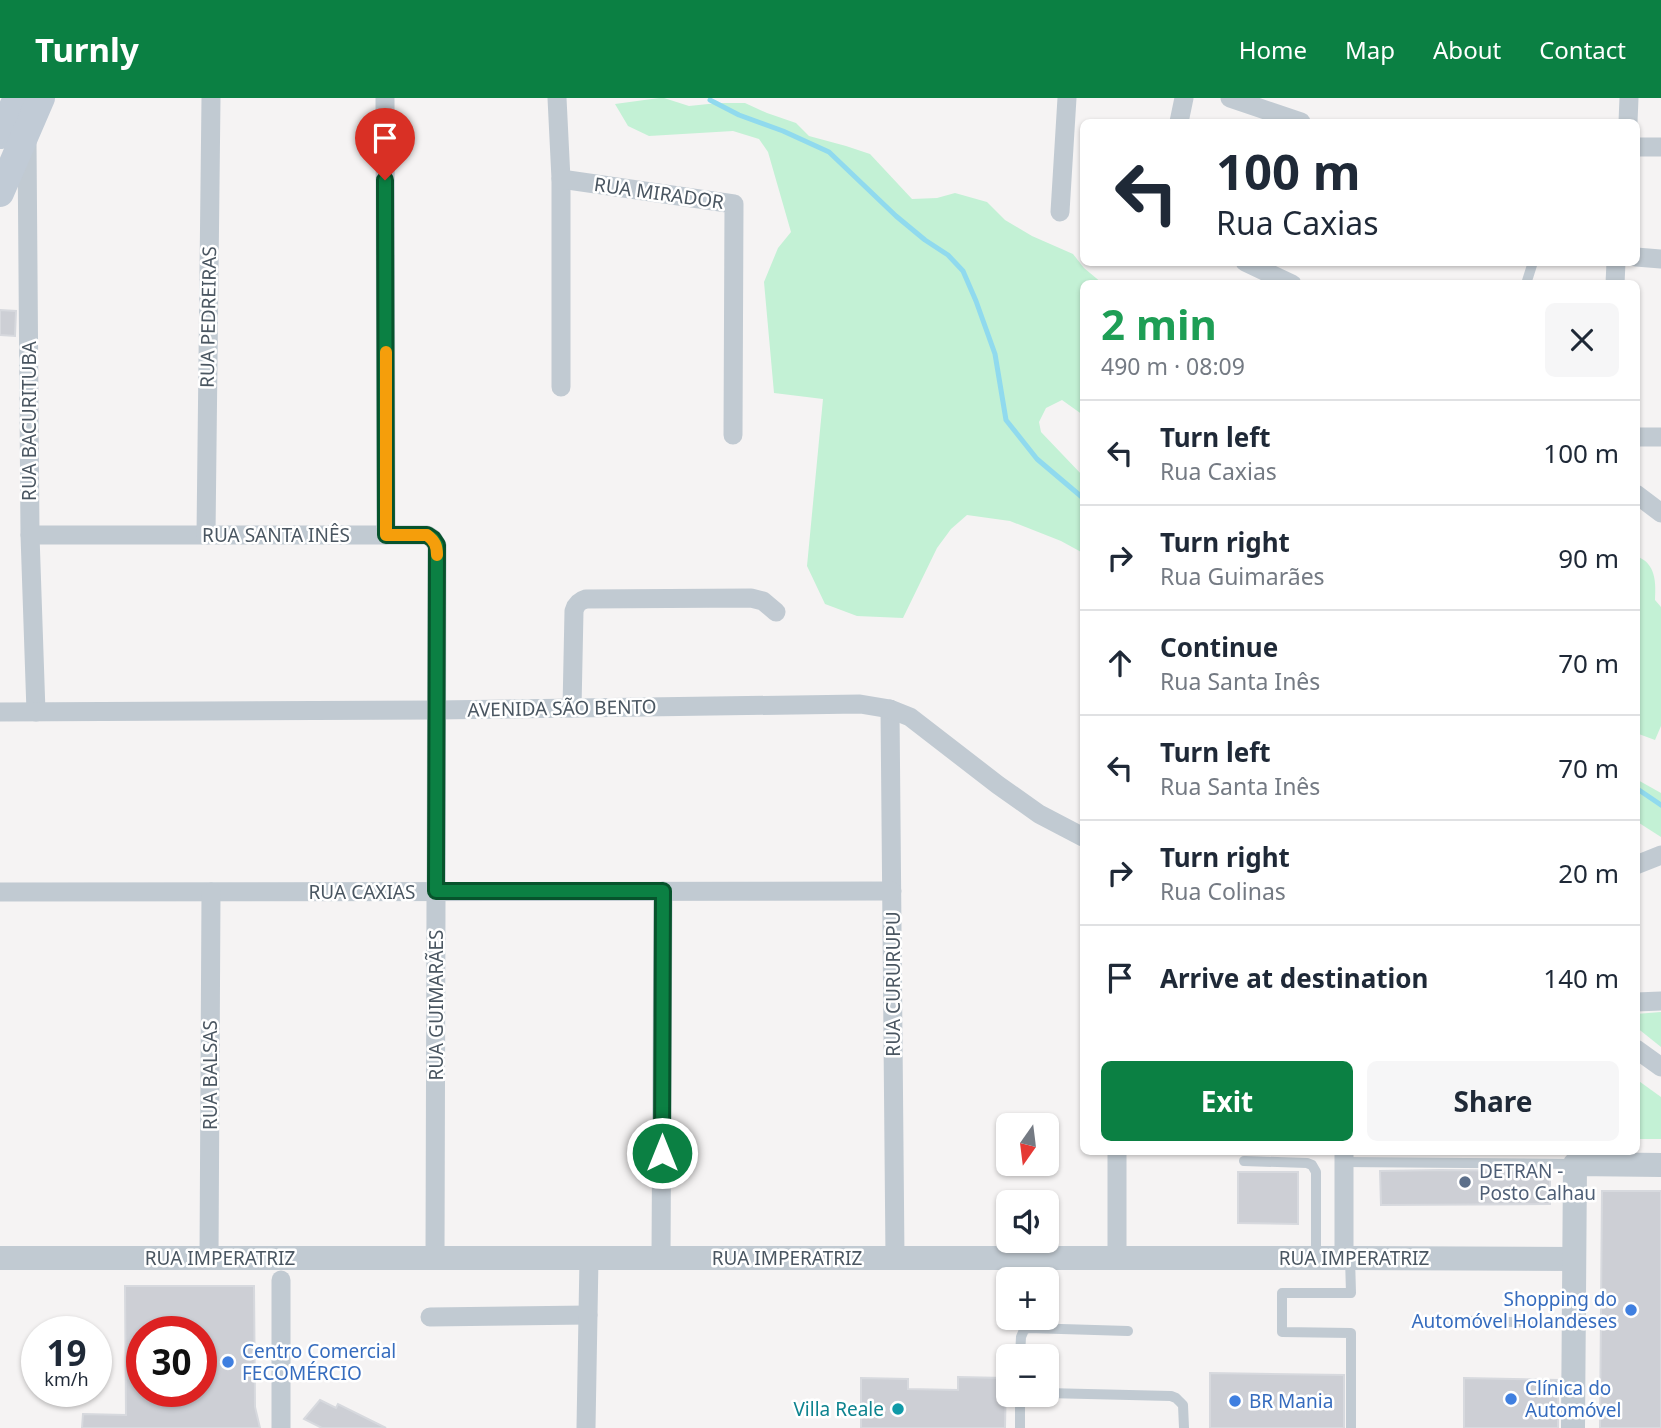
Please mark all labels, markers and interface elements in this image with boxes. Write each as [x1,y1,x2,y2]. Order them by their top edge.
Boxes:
text: Turnly [35,27,139,72]
text: Home [1239,33,1307,66]
text: Map [1345,33,1395,66]
text: About [1433,33,1501,66]
text: Contact [1539,33,1626,66]
pin [355,108,415,180]
icon: arrive [366,119,404,157]
text: 100 m [1216,138,1361,204]
icon: left [1101,147,1192,238]
street label: RUA MIRADOR [592,171,726,215]
text: Rua Caxias [1216,201,1379,244]
street label: RUA PEDREIRAS [194,246,222,388]
text: 2 min [1101,295,1217,352]
button: close [1545,303,1619,377]
street label: RUA BACURITUBA [16,340,42,501]
text: 490 m · 08:09 [1101,350,1245,382]
text: Turn left [1160,419,1271,455]
icon: left [1101,434,1139,472]
text: 100 m [1543,435,1619,471]
text: Rua Caxias [1160,455,1277,487]
street label: RUA SANTA INÊS [202,522,350,548]
text: Turn right [1160,524,1290,560]
icon: right [1101,539,1139,577]
text: 90 m [1558,540,1619,576]
text: Rua Guimarães [1160,560,1325,592]
text: Continue [1160,629,1278,665]
icon: ahead [1101,644,1139,682]
text: 70 m [1558,645,1619,681]
text: Rua Santa Inês [1160,665,1320,697]
street label: AVENIDA SÃO BENTO [467,693,657,723]
text: Turn left [1160,734,1271,770]
icon: left [1101,749,1139,787]
text: 70 m [1558,750,1619,786]
text: Rua Santa Inês [1160,770,1320,802]
text: Turn right [1160,839,1290,875]
icon: right [1101,854,1139,892]
text: 20 m [1558,855,1619,891]
text: Rua Colinas [1160,875,1286,907]
street label: RUA CAXIAS [309,879,415,905]
street label: RUA CURURUPU [880,911,906,1057]
street label: RUA GUIMARÃES [423,929,449,1081]
icon: arrive [1101,959,1139,997]
text: Arrive at destination [1160,960,1429,996]
text: 140 m [1543,960,1619,996]
street label: RUA BALSAS [197,1020,223,1130]
button: Exit [1101,1061,1353,1141]
button: Share [1367,1061,1619,1141]
north arrow [996,1113,1059,1176]
map controls [996,1113,1059,1407]
position arrow [625,1116,699,1190]
place label: DETRAN - Posto Calhau [1479,1158,1596,1206]
marker: DETRAN - Posto Calhau [1457,1174,1473,1190]
button: sound [996,1190,1059,1253]
street label: RUA IMPERATRIZ [145,1245,295,1271]
street label: RUA IMPERATRIZ [712,1245,862,1271]
street label: RUA IMPERATRIZ [1279,1245,1429,1271]
button: + [996,1267,1059,1330]
place label: Shopping do Automóvel Holandeses [1411,1286,1617,1334]
marker: Shopping do Automóvel Holandeses [1623,1302,1639,1318]
speed limit sign: 30 [126,1316,217,1407]
text: 19 [46,1329,87,1376]
place label: Centro Comercial FECOMÉRCIO [242,1338,396,1386]
button: − [996,1344,1059,1407]
marker: Centro Comercial FECOMÉRCIO [220,1354,236,1370]
text: km/h [44,1367,89,1391]
place label: Clínica do Automóvel [1525,1375,1621,1423]
place label: BR Mania [1249,1388,1333,1414]
marker: Clínica do Automóvel [1503,1391,1519,1407]
marker: BR Mania [1227,1393,1243,1409]
place label: Villa Reale [793,1396,884,1422]
marker: Villa Reale [890,1401,906,1417]

